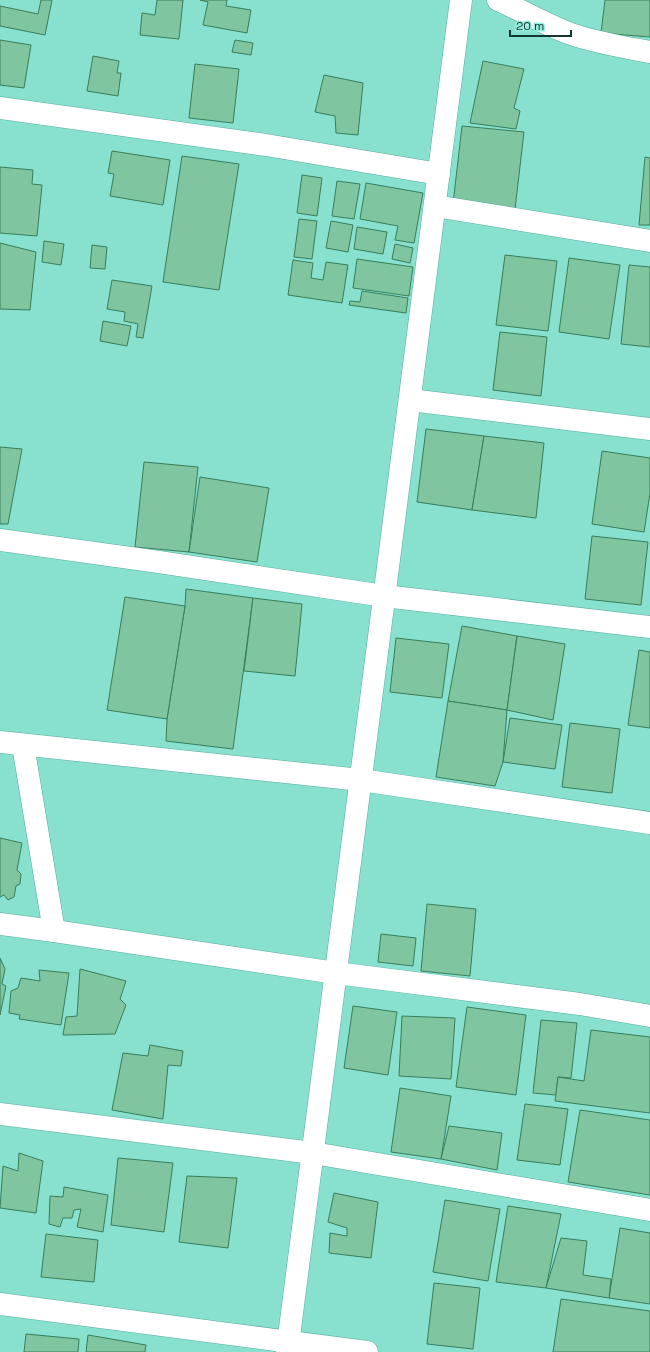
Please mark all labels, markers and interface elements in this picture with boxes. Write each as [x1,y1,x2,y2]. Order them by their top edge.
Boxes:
scale bar [510,12,571,38]
text: 20 m [516,18,544,34]

